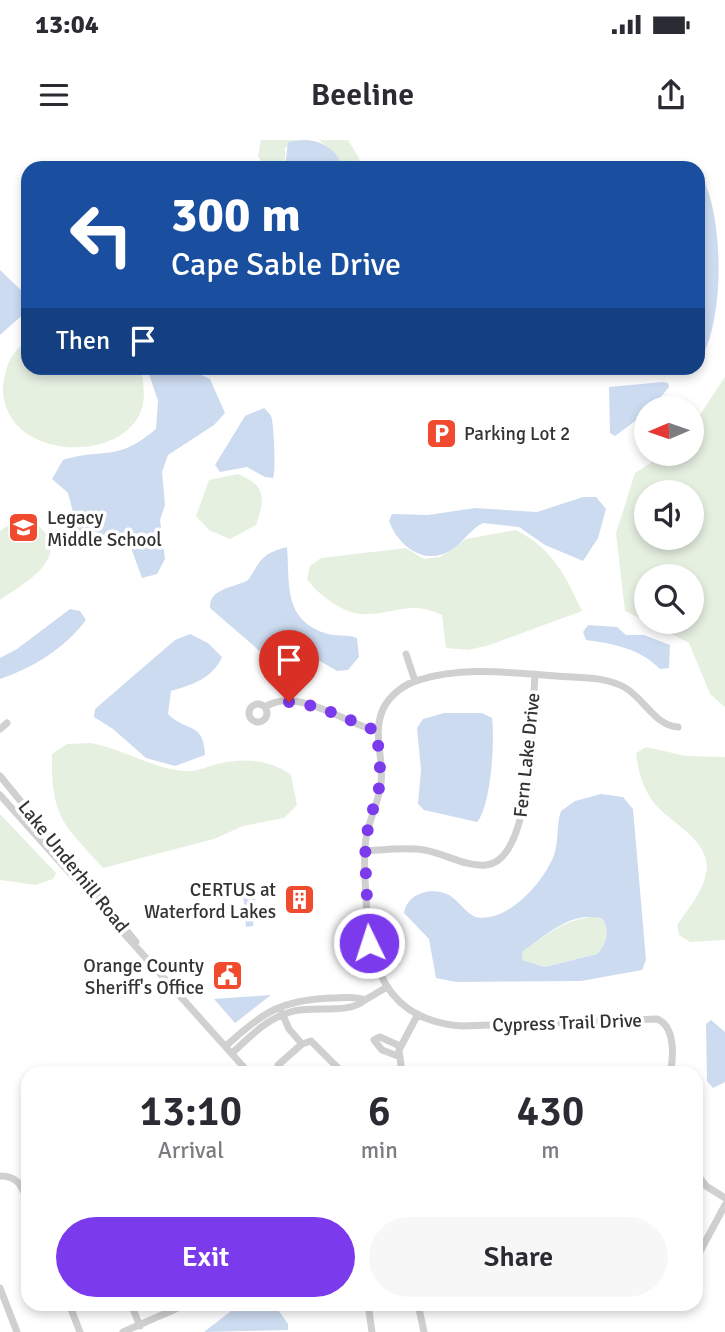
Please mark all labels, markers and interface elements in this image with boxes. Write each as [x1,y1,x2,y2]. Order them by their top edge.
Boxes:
text: 13:04 [35,9,99,41]
text: Beeline [311,75,414,114]
icon: menu [35,76,73,114]
icon: share [652,76,690,114]
text: 300 m [171,185,301,245]
icon: left [56,189,147,280]
text: Cape Sable Drive [171,245,401,284]
icon: arrive [124,322,162,360]
text: Then [56,325,110,357]
north arrow [634,396,704,466]
map controls [634,396,704,634]
parking icon: Parking Lot 2 [424,416,458,450]
place label: Parking Lot 2 [464,422,570,446]
button: sound [634,480,704,550]
place label: Legacy Middle School [47,506,162,552]
school or university icon: Legacy Middle School [7,511,41,545]
button: search [634,564,704,634]
pin [259,630,319,702]
icon: arrive [270,641,308,679]
street label: Fern Lake Drive [509,692,545,819]
street label: Lake Underhill Road [13,796,134,938]
place label: CERTUS at Waterford Lakes [144,878,276,924]
building icon: CERTUS at Waterford Lakes [282,883,316,917]
position arrow [332,906,406,980]
place label: Orange County Sheriff's Office [83,954,204,1000]
public building icon: Orange County Sheriff's Office [210,959,244,993]
street label: Cypress Trail Drive [492,1008,642,1038]
text: 13:10 [140,1086,242,1137]
text: 6 [368,1086,391,1137]
text: 430 [516,1086,584,1137]
text: Arrival [158,1136,224,1165]
text: min [361,1136,398,1165]
text: m [541,1136,560,1165]
button: Exit [56,1217,355,1297]
button: Share [369,1217,668,1297]

